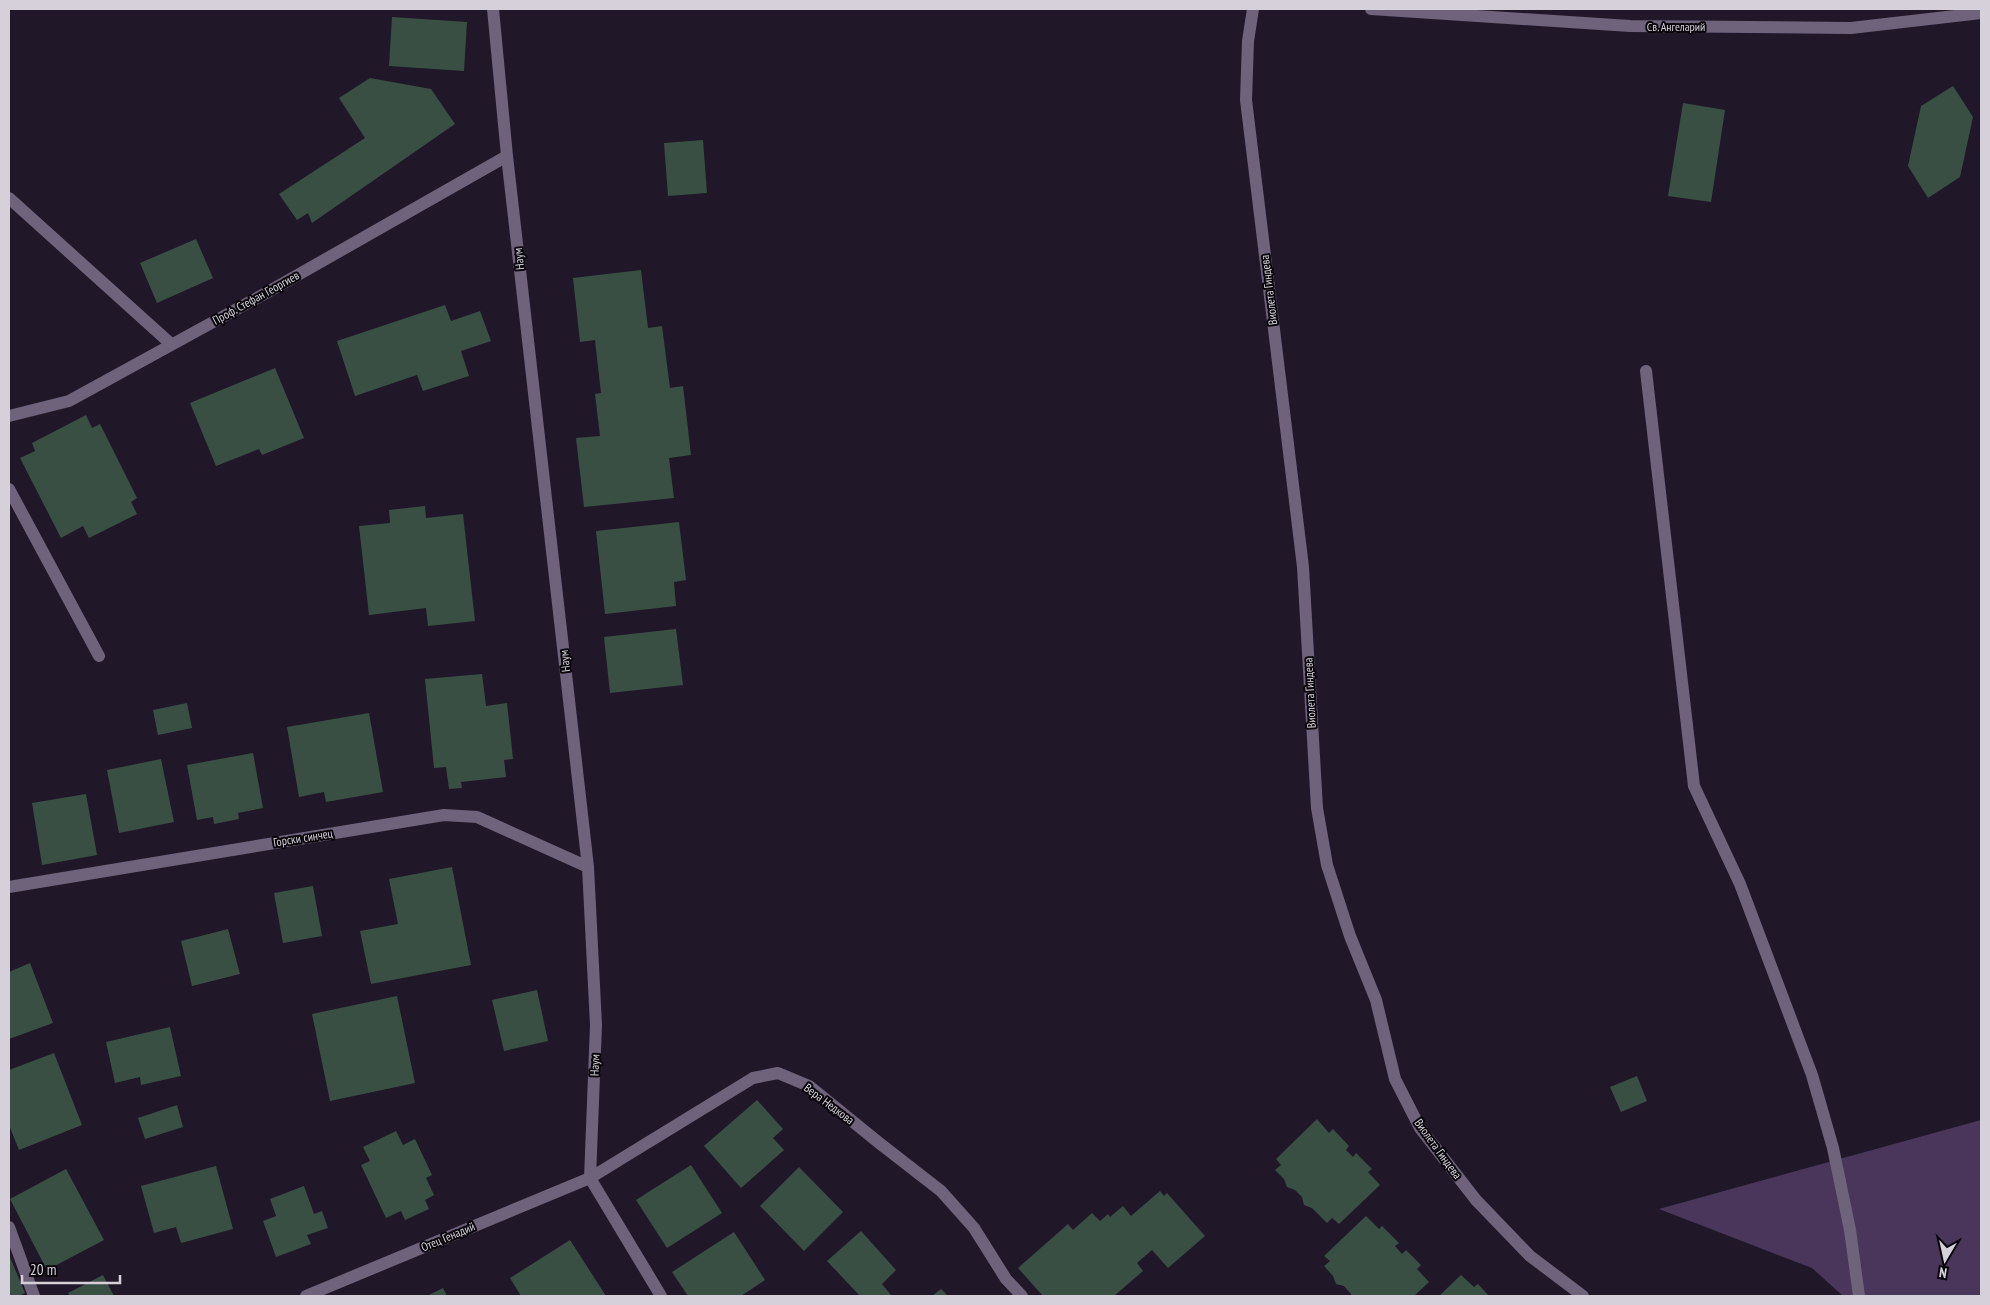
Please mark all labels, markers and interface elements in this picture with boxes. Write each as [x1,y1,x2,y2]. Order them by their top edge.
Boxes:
street label: Св. Ангеларий [1647,19,1705,34]
street label: Наум [510,247,527,271]
street label: Виолета Гиндева [1257,254,1280,326]
street label: Проф. Стефан Георгиев [210,267,302,328]
street label: Наум [556,649,573,673]
street label: Виолета Гиндева [1300,657,1319,729]
street label: Горски синчец [272,825,334,850]
street label: Наум [587,1054,602,1076]
street label: Вера Недкова [801,1080,858,1127]
street label: Виолета Гиндева [1412,1116,1465,1182]
street label: Отец Генадий [419,1218,477,1255]
north arrow [1920,1235,1970,1285]
scale bar [22,1252,120,1284]
text: 20 m [30,1260,56,1279]
text: N [1938,1263,1948,1282]

